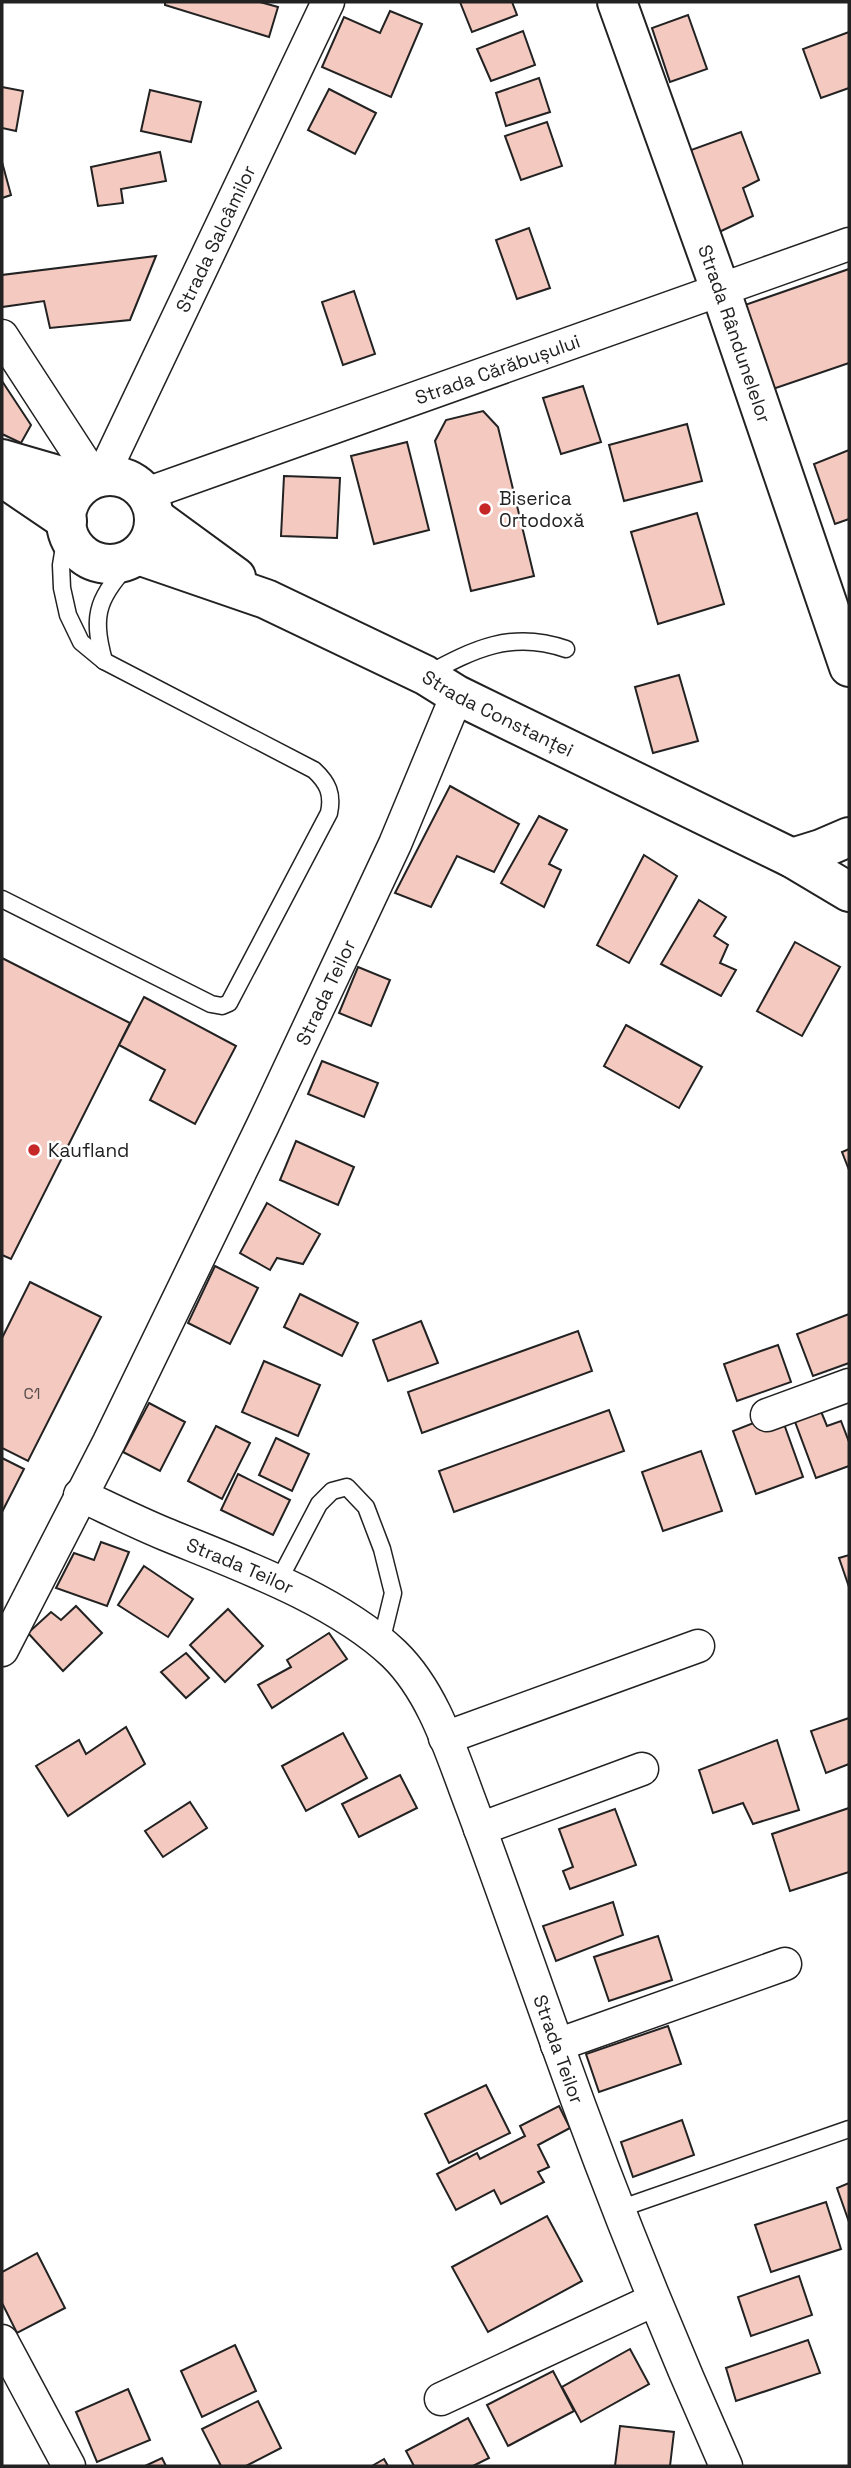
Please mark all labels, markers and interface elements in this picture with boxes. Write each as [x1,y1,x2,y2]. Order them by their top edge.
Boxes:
street label: Strada Salcâmilor [170,161,262,316]
street label: Strada Rândunelelor [692,241,777,426]
street label: Strada Cărăbușului [412,329,583,410]
place label: Biserica Ortodoxă [499,486,584,533]
marker: Biserica Ortodoxă [477,501,493,517]
street label: Strada Constanței [417,664,577,763]
street label: Strada Teilor [290,935,361,1049]
place label: Kaufland [48,1138,129,1163]
marker: Kaufland [26,1142,42,1158]
house number: C1 [24,1383,40,1404]
street label: Strada Teilor [183,1532,298,1600]
street label: Strada Teilor [527,1991,590,2107]

